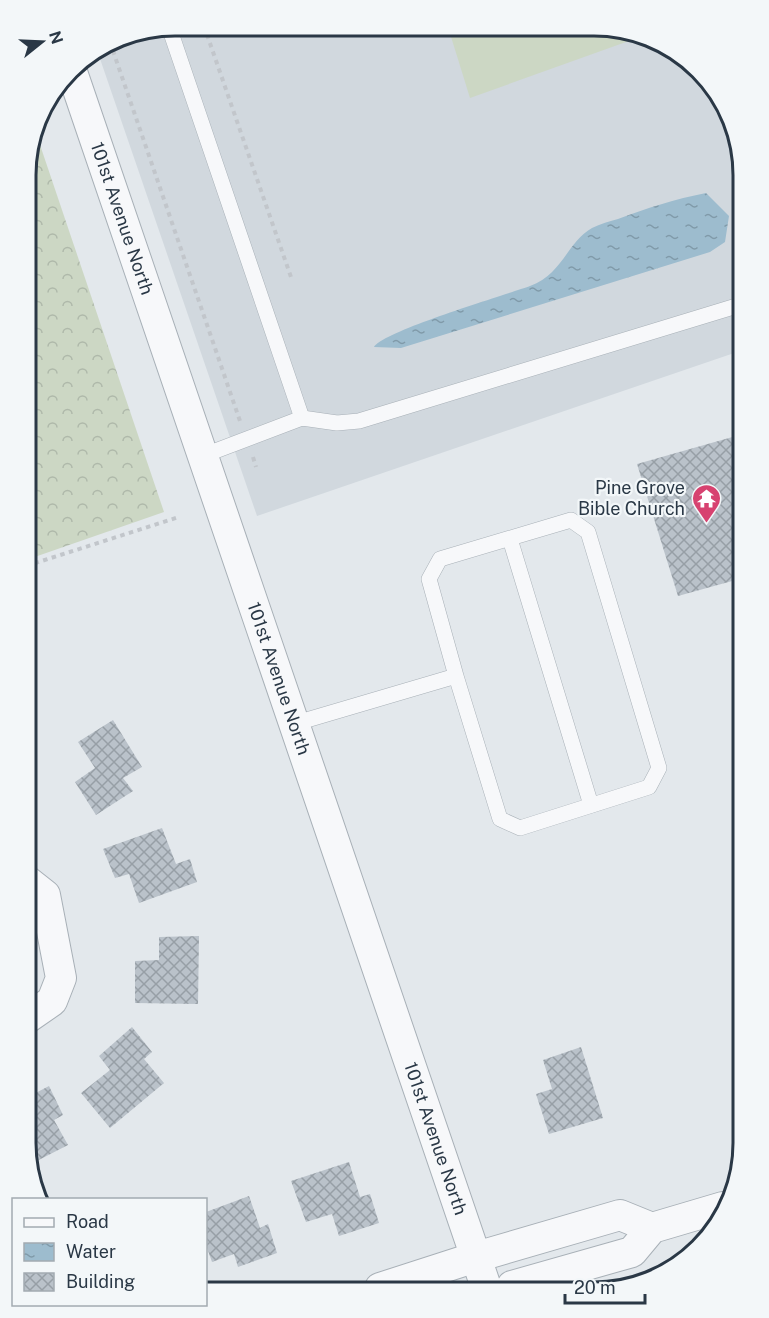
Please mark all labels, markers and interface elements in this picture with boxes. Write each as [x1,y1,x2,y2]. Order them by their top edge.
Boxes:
north arrow [12,12,72,72]
text: N [45,29,67,46]
street label: 101st Avenue North [87,139,158,297]
place label: Pine Grove Bible Church [578,477,685,519]
temple icon: Pine Grove Bible Church [690,482,722,524]
street label: 101st Avenue North [243,599,315,758]
street label: 101st Avenue North [400,1059,472,1218]
legend [12,1198,207,1306]
text: Road [66,1211,109,1232]
text: Water [66,1241,116,1262]
scale bar [565,1267,644,1305]
text: Building [66,1271,135,1292]
text: 20 m [574,1277,616,1298]

